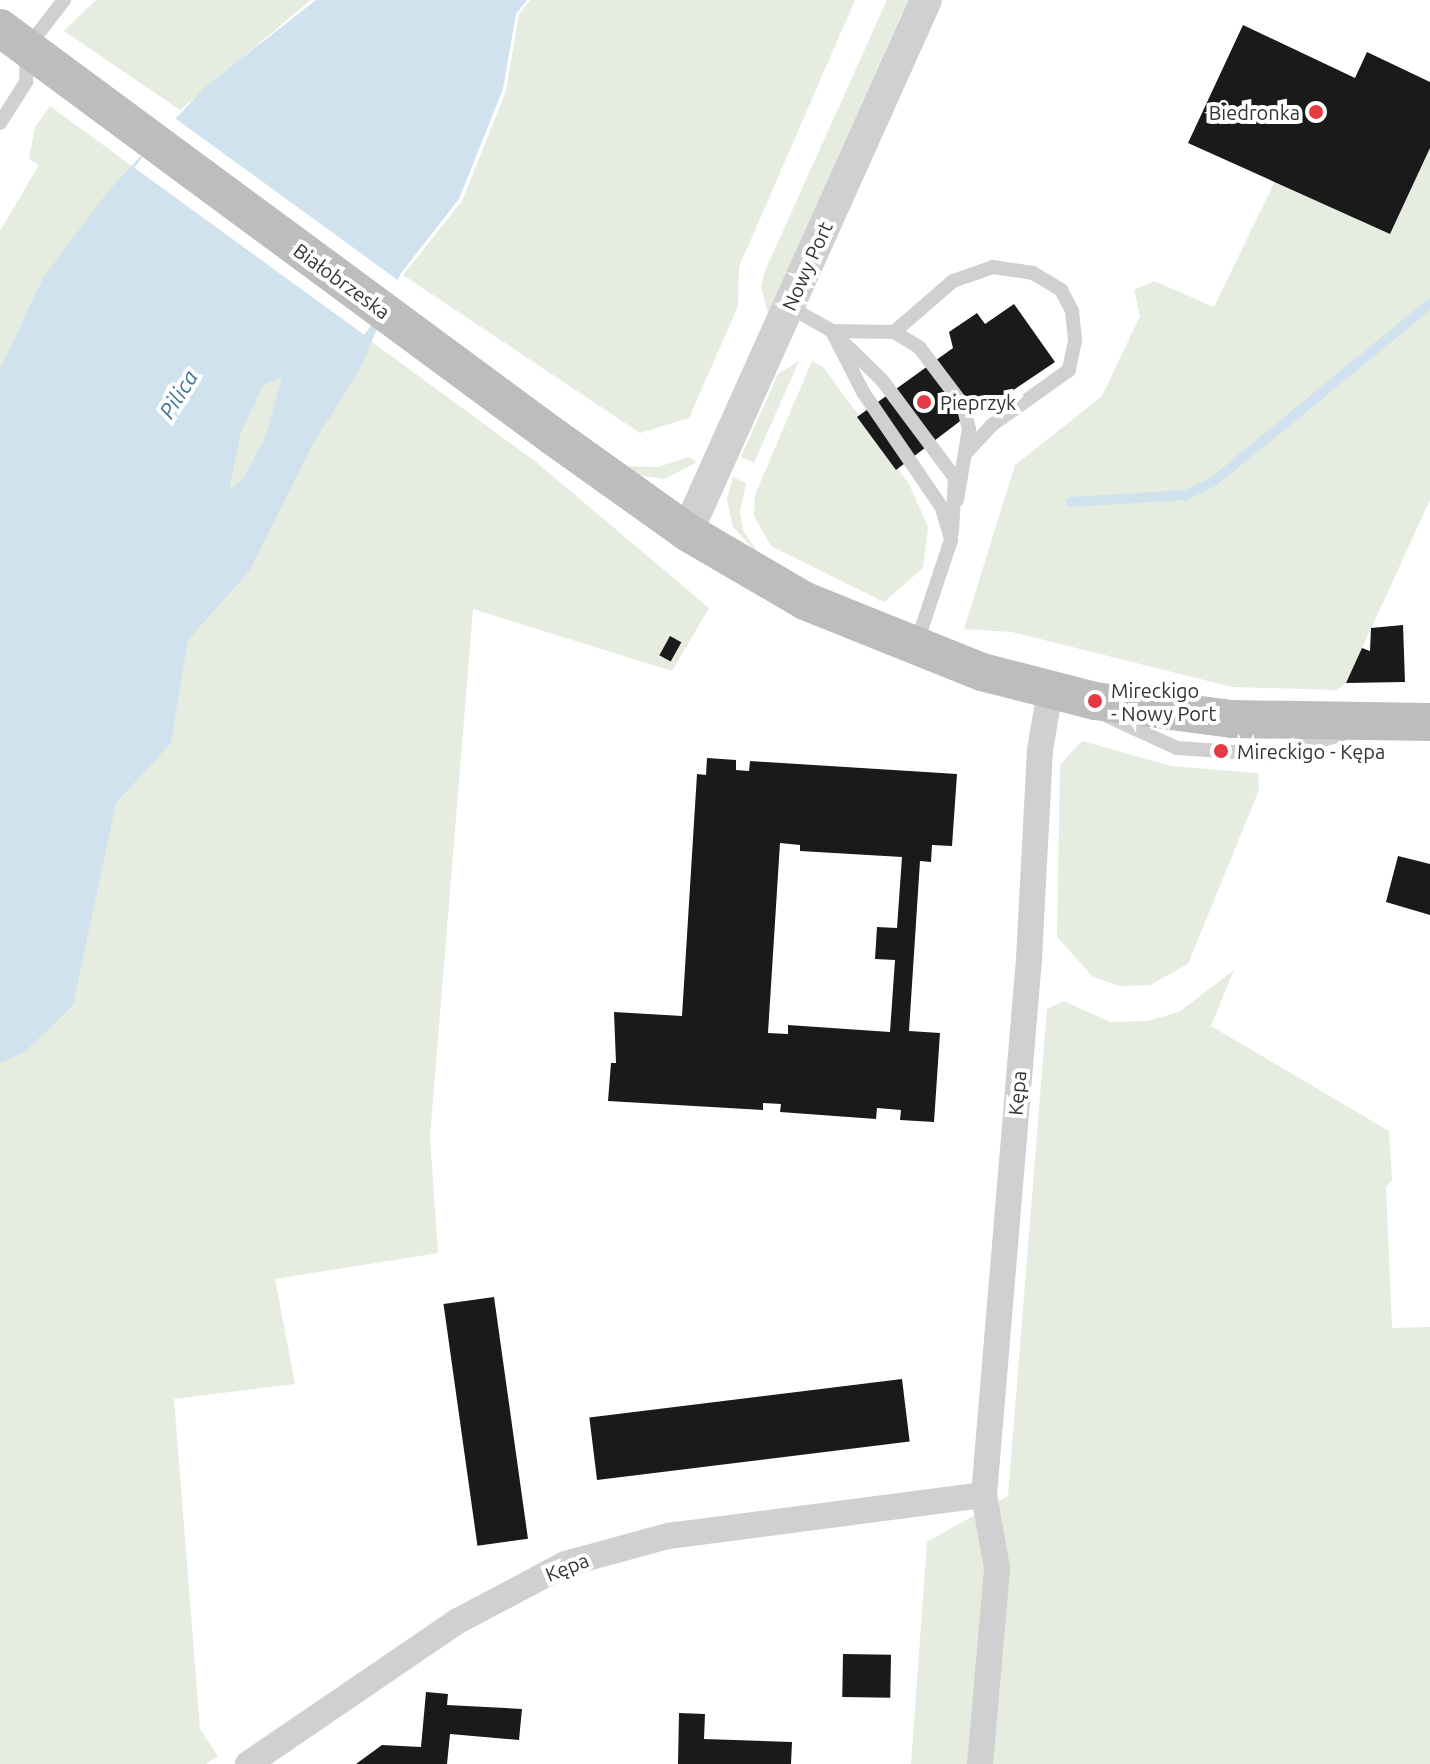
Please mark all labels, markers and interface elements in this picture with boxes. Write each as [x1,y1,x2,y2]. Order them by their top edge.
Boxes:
place label: Biedronka [1209,100,1300,124]
marker: Biedronka [1307,103,1325,121]
street label: Nowy Port [777,218,837,314]
street label: Białobrzeska [289,238,395,324]
water label: Pilica [153,365,203,423]
place label: Pieprzyk [940,390,1016,414]
marker: Pieprzyk [915,393,933,411]
place label: Mireckigo - Nowy Port [1111,678,1216,725]
marker: Mireckigo - Nowy Port [1086,692,1104,710]
place label: Mireckigo - Kępa [1237,739,1385,763]
marker: Mireckigo - Kępa [1212,742,1230,760]
street label: Kępa [1003,1070,1031,1116]
street label: Kępa [542,1547,592,1587]

